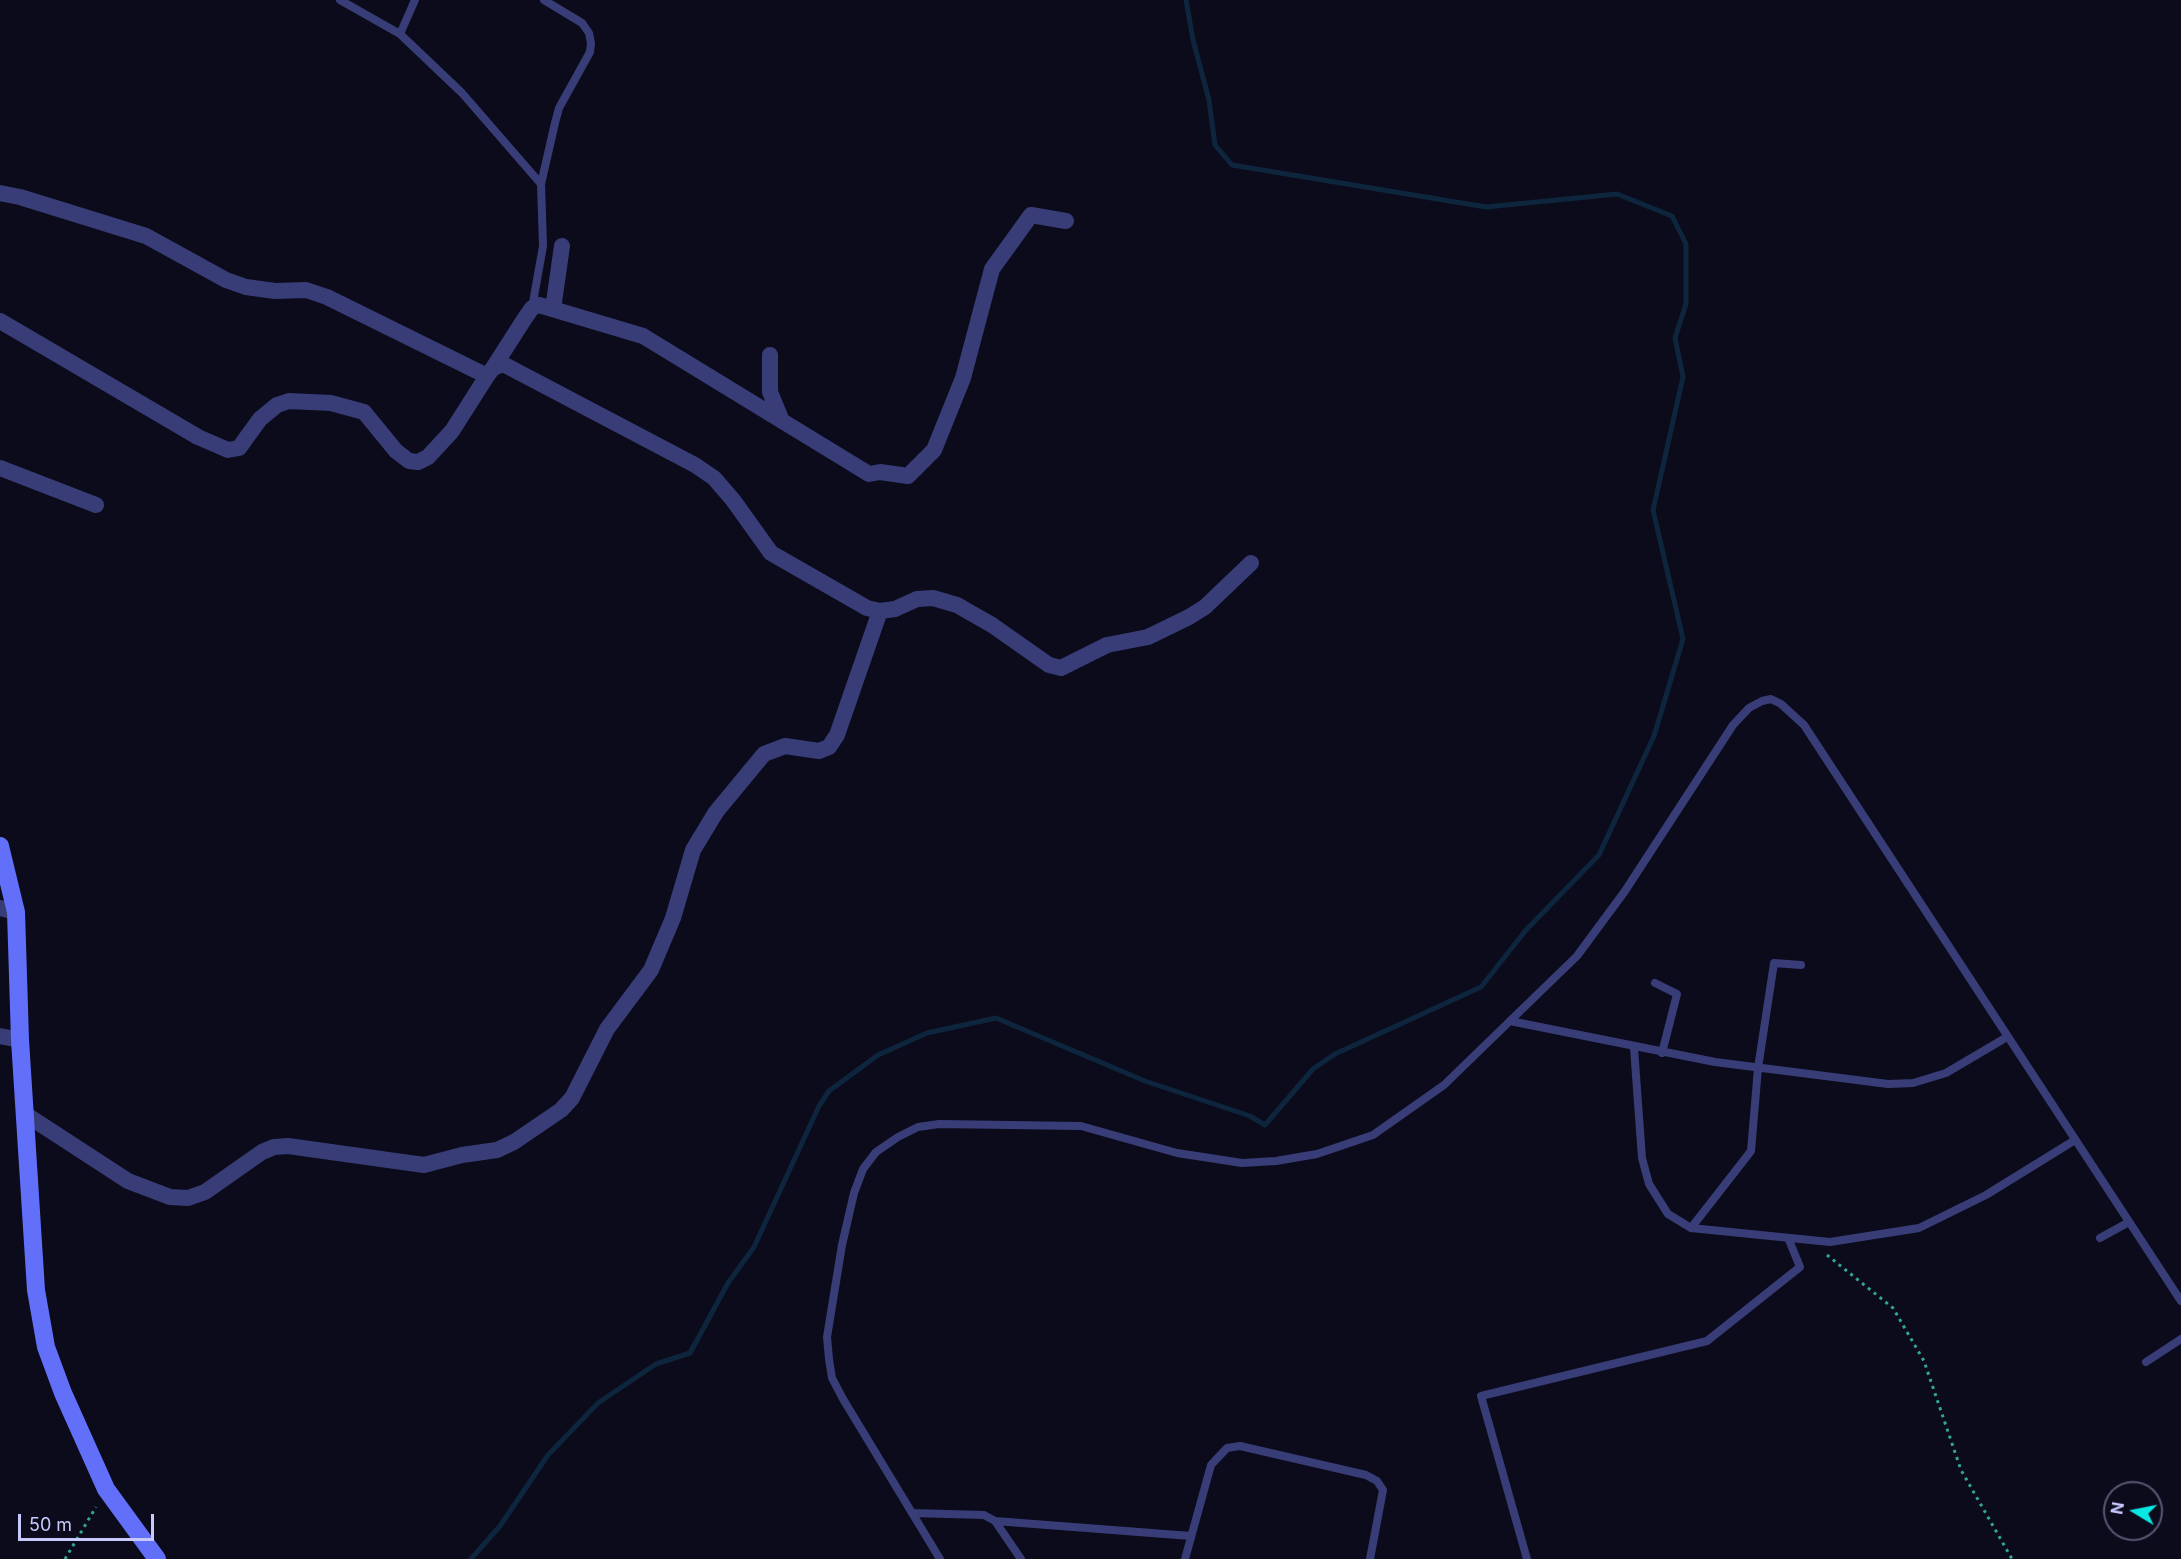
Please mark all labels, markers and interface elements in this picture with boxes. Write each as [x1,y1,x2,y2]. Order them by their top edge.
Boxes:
north arrow [2103,1481,2163,1541]
text: N [2106,1500,2128,1516]
scale bar [21,1502,158,1540]
text: 50 m [29,1514,72,1535]

